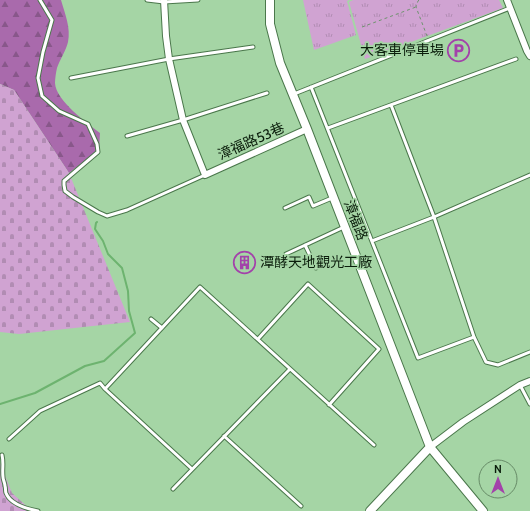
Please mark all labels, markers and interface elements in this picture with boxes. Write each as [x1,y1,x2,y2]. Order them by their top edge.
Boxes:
parking icon: 大客車停車場 [446,37,472,63]
place label: 大客車停車場 [360,41,444,59]
street label: 漳福路53巷 [215,118,287,164]
street label: 漳福路 [340,197,372,243]
building icon: 潭酵天地觀光工廠 [232,249,258,275]
place label: 潭酵天地觀光工廠 [260,253,372,271]
north arrow [478,459,518,499]
text: N [494,462,502,476]

